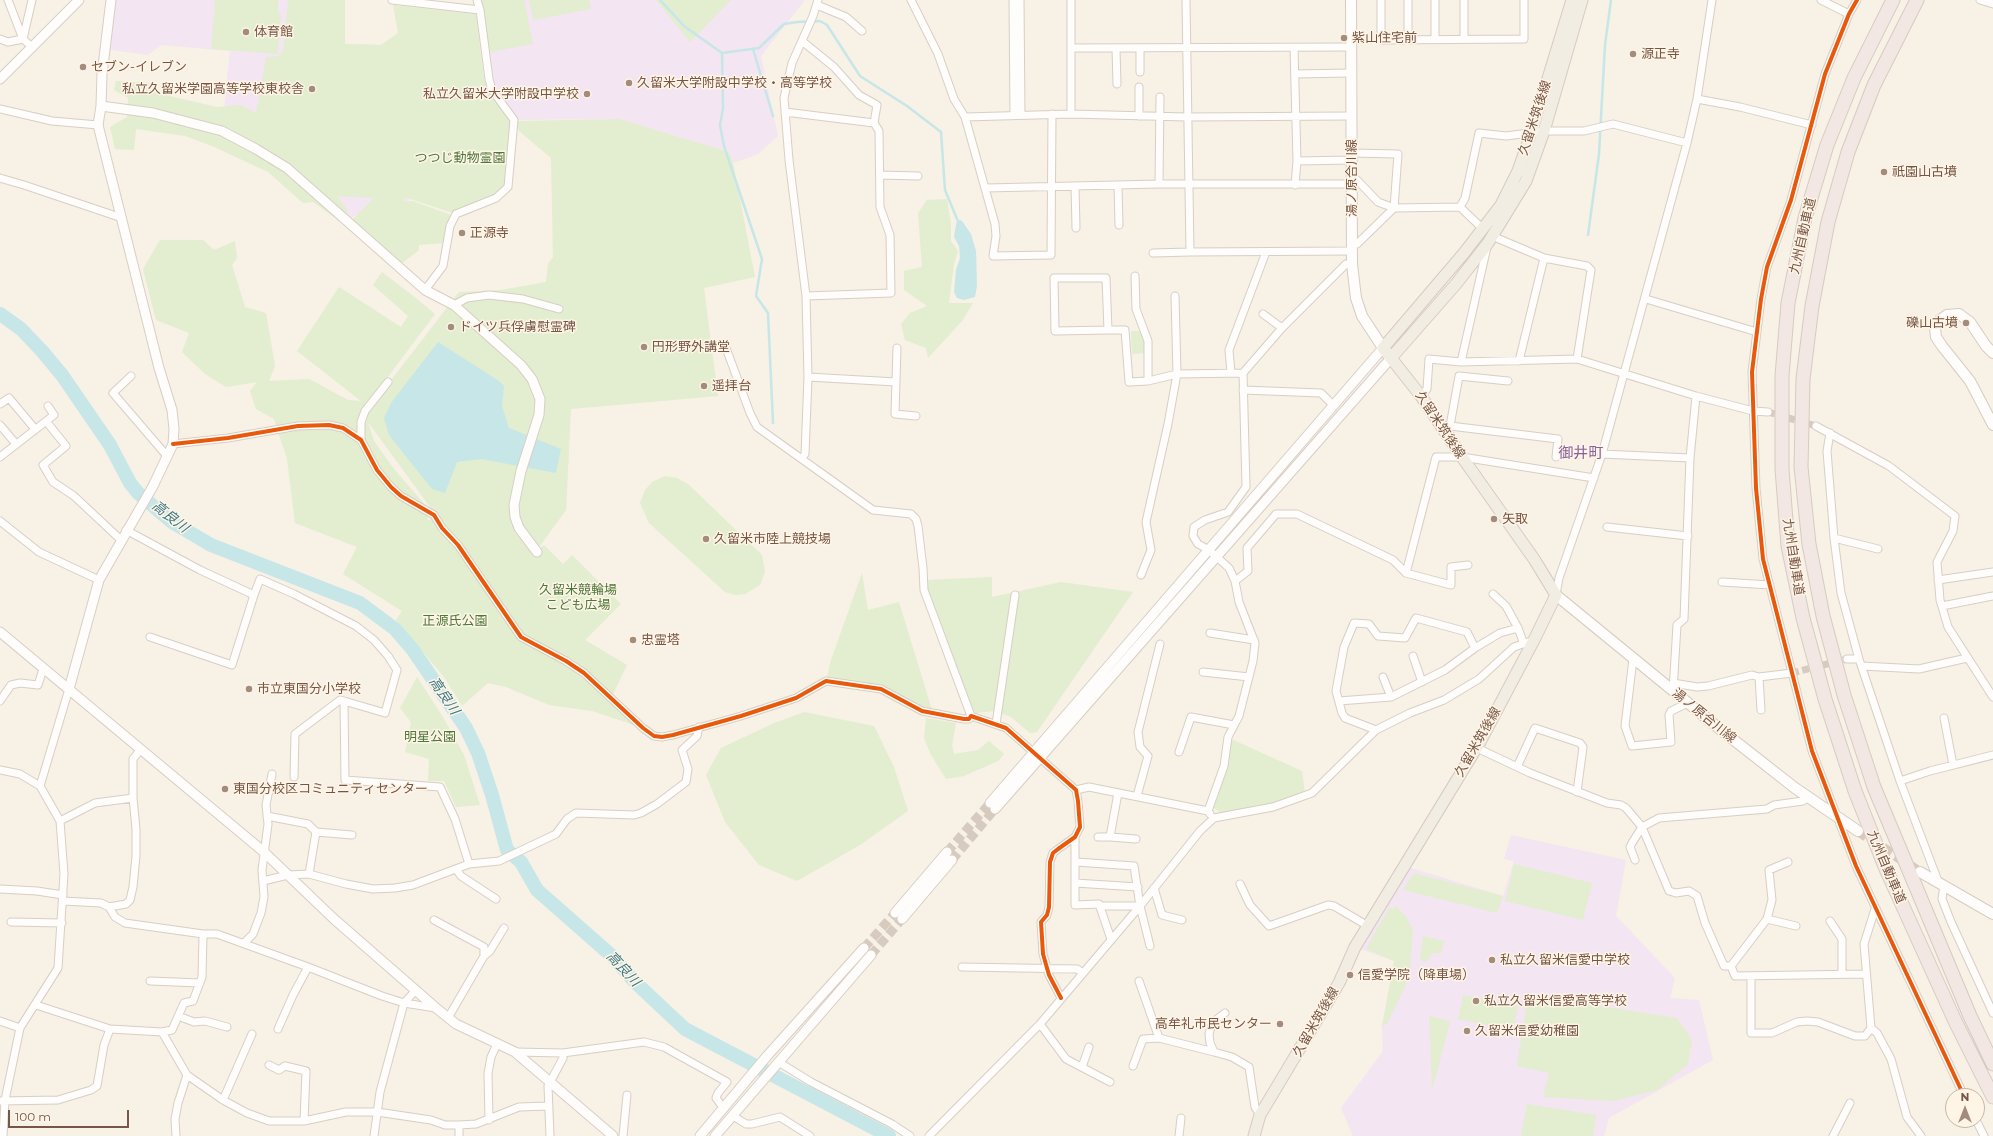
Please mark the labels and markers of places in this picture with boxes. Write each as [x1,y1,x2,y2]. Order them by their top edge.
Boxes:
place label: 体育館 [254,24,293,40]
marker: 体育館 [241,27,251,37]
place label: 紫山住宅前 [1352,30,1417,46]
marker: 紫山住宅前 [1339,33,1349,43]
place label: 源正寺 [1641,46,1680,62]
marker: 源正寺 [1628,49,1638,59]
place label: セブン-イレブン [91,59,187,75]
marker: セブン-イレブン [78,62,88,72]
place label: 久留米大学附設中学校・高等学校 [637,75,832,91]
marker: 久留米大学附設中学校・高等学校 [624,78,634,88]
place label: 私立久留米学園高等学校東校舎 [122,81,304,97]
marker: 私立久留米学園高等学校東校舎 [307,84,317,94]
place label: 私立久留米大学附設中学校 [423,86,579,102]
marker: 私立久留米大学附設中学校 [582,89,592,99]
place label: 祇園山古墳 [1892,164,1957,180]
marker: 祇園山古墳 [1879,167,1889,177]
place label: 正源寺 [470,225,509,241]
marker: 正源寺 [457,228,467,238]
place label: 礫山古墳 [1906,315,1958,331]
marker: 礫山古墳 [1961,318,1971,328]
place label: ドイツ兵俘虜慰霊碑 [459,319,576,335]
marker: ドイツ兵俘虜慰霊碑 [446,322,456,332]
place label: 円形野外講堂 [652,339,730,355]
marker: 円形野外講堂 [639,342,649,352]
place label: 遥拝台 [712,378,751,394]
marker: 遥拝台 [699,381,709,391]
place label: 矢取 [1502,511,1528,527]
marker: 矢取 [1489,514,1499,524]
place label: 久留米市陸上競技場 [714,531,831,547]
marker: 久留米市陸上競技場 [701,534,711,544]
place label: 忠霊塔 [641,632,680,648]
marker: 忠霊塔 [628,635,638,645]
place label: 市立東国分小学校 [257,681,361,697]
marker: 市立東国分小学校 [244,684,254,694]
place label: 東国分校区コミュニティセンター [233,781,428,797]
marker: 東国分校区コミュニティセンター [220,784,230,794]
place label: 私立久留米信愛中学校 [1500,952,1630,968]
marker: 私立久留米信愛中学校 [1487,955,1497,965]
place label: 信愛学院（降車場） [1358,967,1475,983]
marker: 信愛学院（降車場） [1345,970,1355,980]
place label: 私立久留米信愛高等学校 [1484,993,1627,1009]
marker: 私立久留米信愛高等学校 [1471,996,1481,1006]
place label: 高牟礼市民センター [1155,1016,1272,1032]
marker: 高牟礼市民センター [1275,1019,1285,1029]
place label: 久留米信愛幼稚園 [1475,1023,1579,1039]
marker: 久留米信愛幼稚園 [1462,1026,1472,1036]

